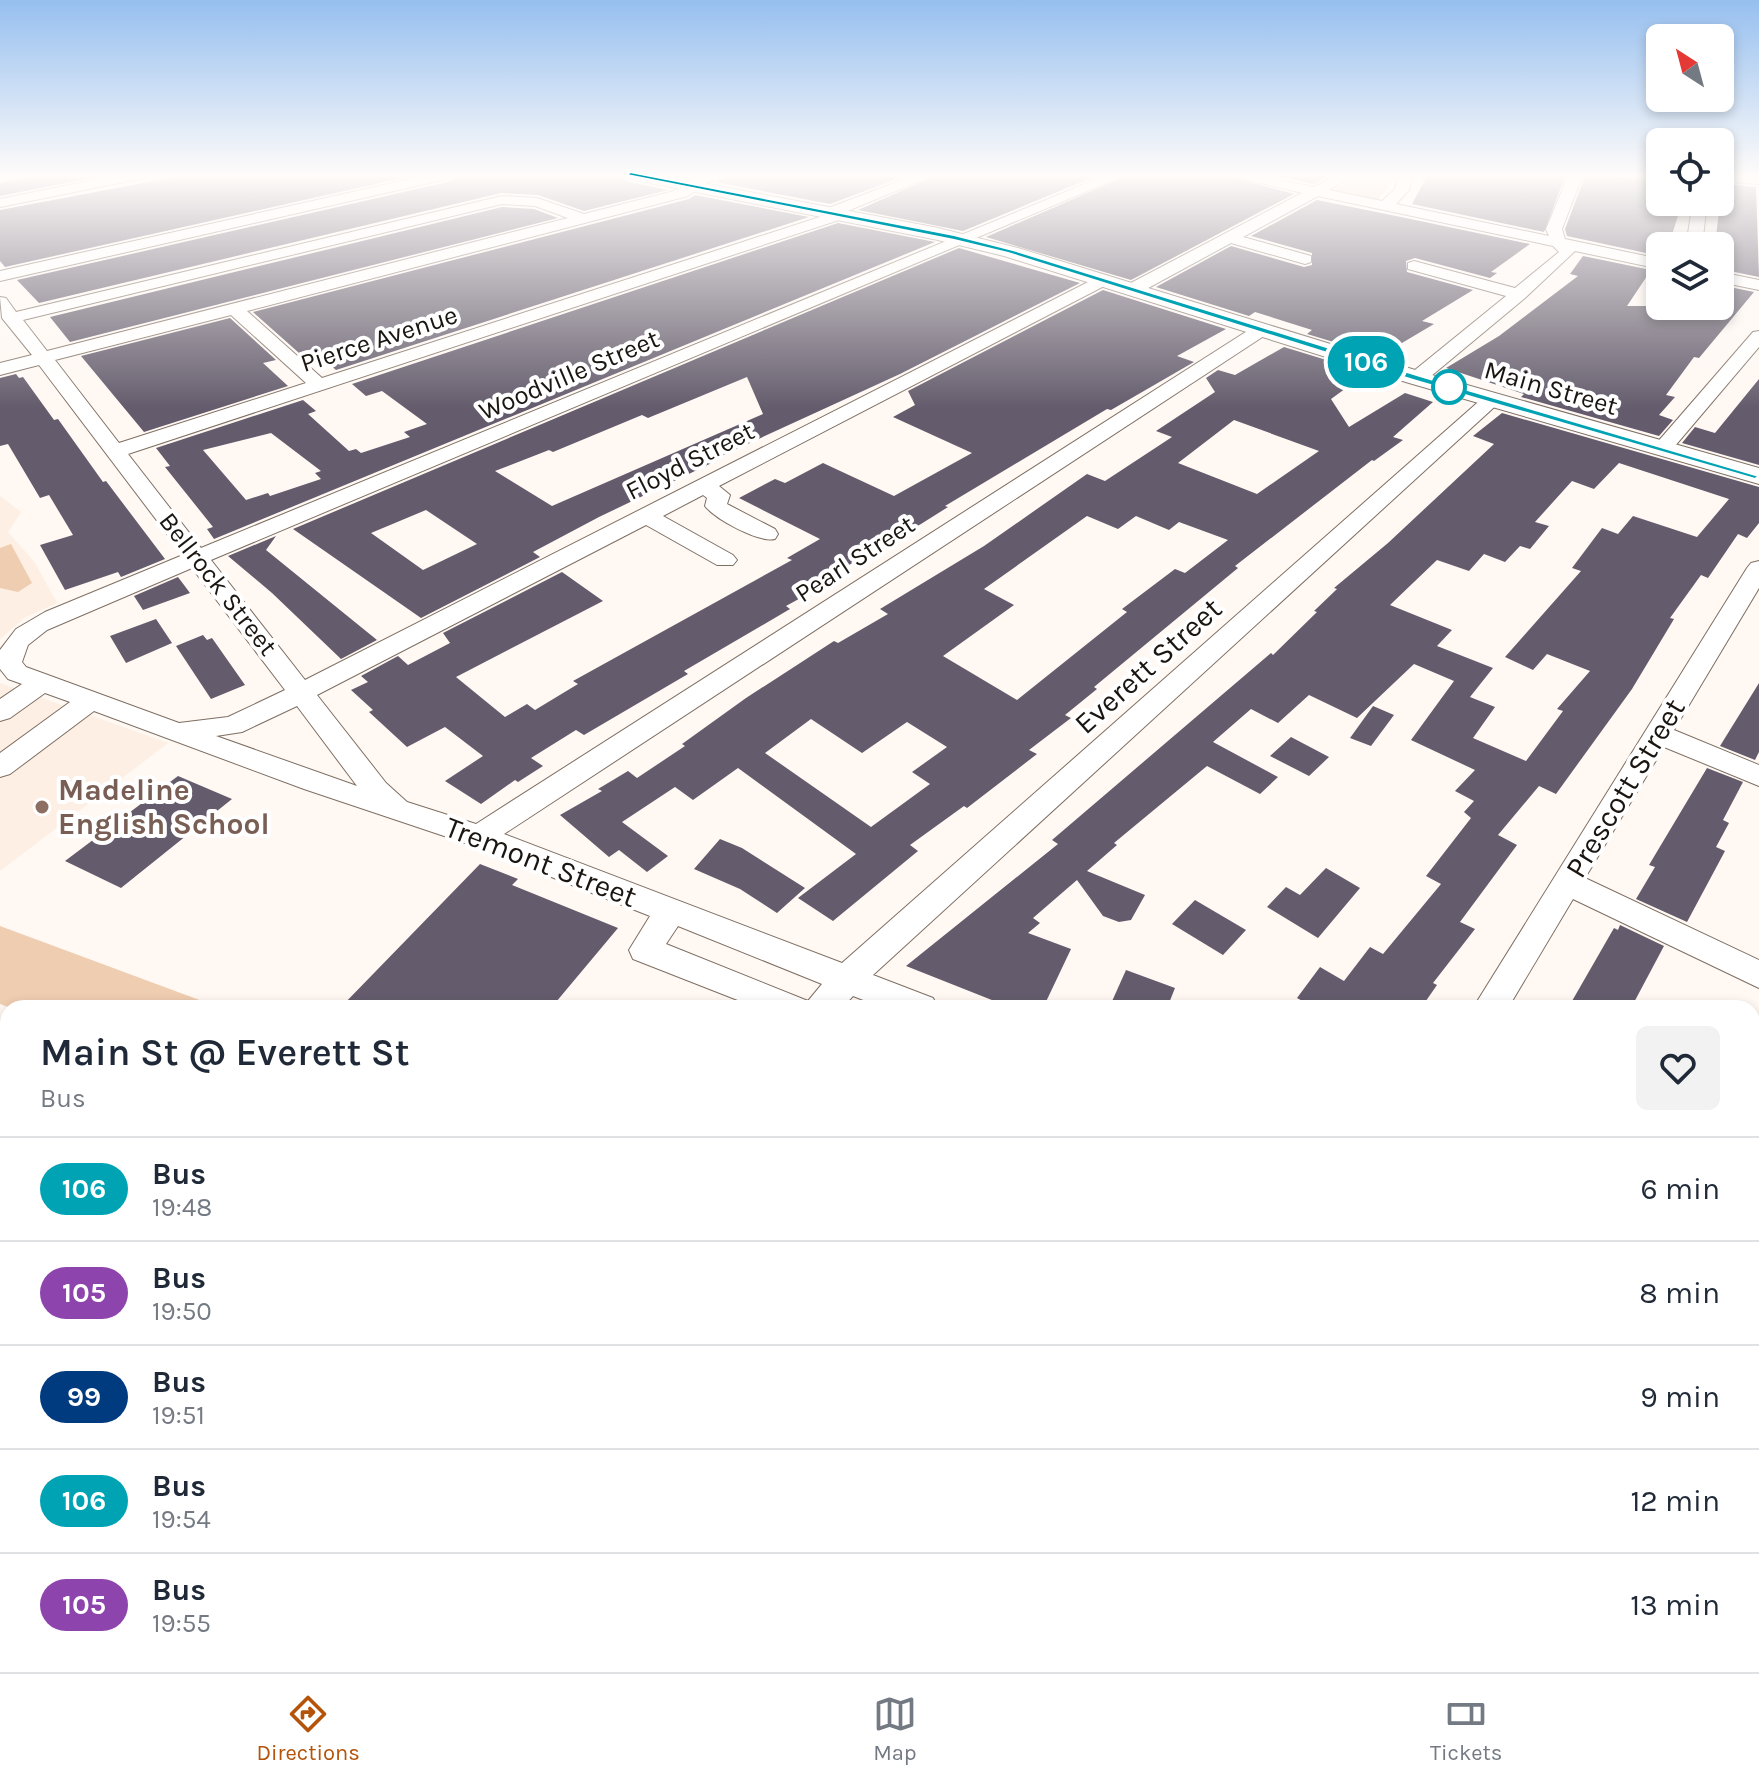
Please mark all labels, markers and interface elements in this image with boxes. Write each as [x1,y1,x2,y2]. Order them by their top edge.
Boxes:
north arrow [1646,24,1734,112]
map controls [1646,24,1734,320]
button: locate [1646,128,1734,216]
button: layers [1646,232,1734,320]
street label: Pierce Avenue [297,299,461,379]
street label: Woodville Street [474,323,664,427]
line badge: 106 [1320,336,1412,388]
text: 106 [1344,345,1388,378]
street label: Main Street [1481,354,1621,422]
unlabelled marker [1432,370,1466,404]
street label: Floyd Street [621,415,760,507]
street label: Bellrock Street [152,506,284,662]
street label: Pearl Street [789,509,921,609]
street label: Everett Street [1067,591,1229,741]
street label: Prescott Street [1557,692,1693,884]
place label: Madeline English School [58,772,270,842]
marker: Madeline English School [33,798,51,816]
street label: Tremont Street [440,809,642,915]
button: heart [1636,1026,1720,1110]
text: Main St @ Everett St [40,1030,409,1075]
text: Bus [40,1083,86,1114]
text: Bus [152,1156,206,1192]
text: 6 min [1641,1171,1720,1207]
text: 106 [62,1172,106,1205]
text: 19:48 [152,1192,212,1223]
text: Bus [152,1260,206,1296]
text: 8 min [1639,1275,1720,1311]
text: 105 [62,1276,106,1309]
text: 19:50 [152,1296,212,1327]
text: Bus [152,1364,206,1400]
text: 9 min [1640,1379,1720,1415]
text: 99 [67,1380,101,1413]
text: 19:51 [152,1400,205,1431]
text: Bus [152,1468,206,1504]
text: 12 min [1630,1483,1720,1519]
text: 106 [62,1484,106,1517]
text: 19:54 [152,1504,211,1535]
text: Bus [152,1572,206,1608]
text: 13 min [1630,1587,1720,1623]
text: 105 [62,1588,106,1621]
text: 19:55 [152,1608,211,1639]
tab: Directions [257,1692,360,1766]
tab: Map [873,1692,917,1766]
tab: Tickets [1430,1692,1502,1766]

